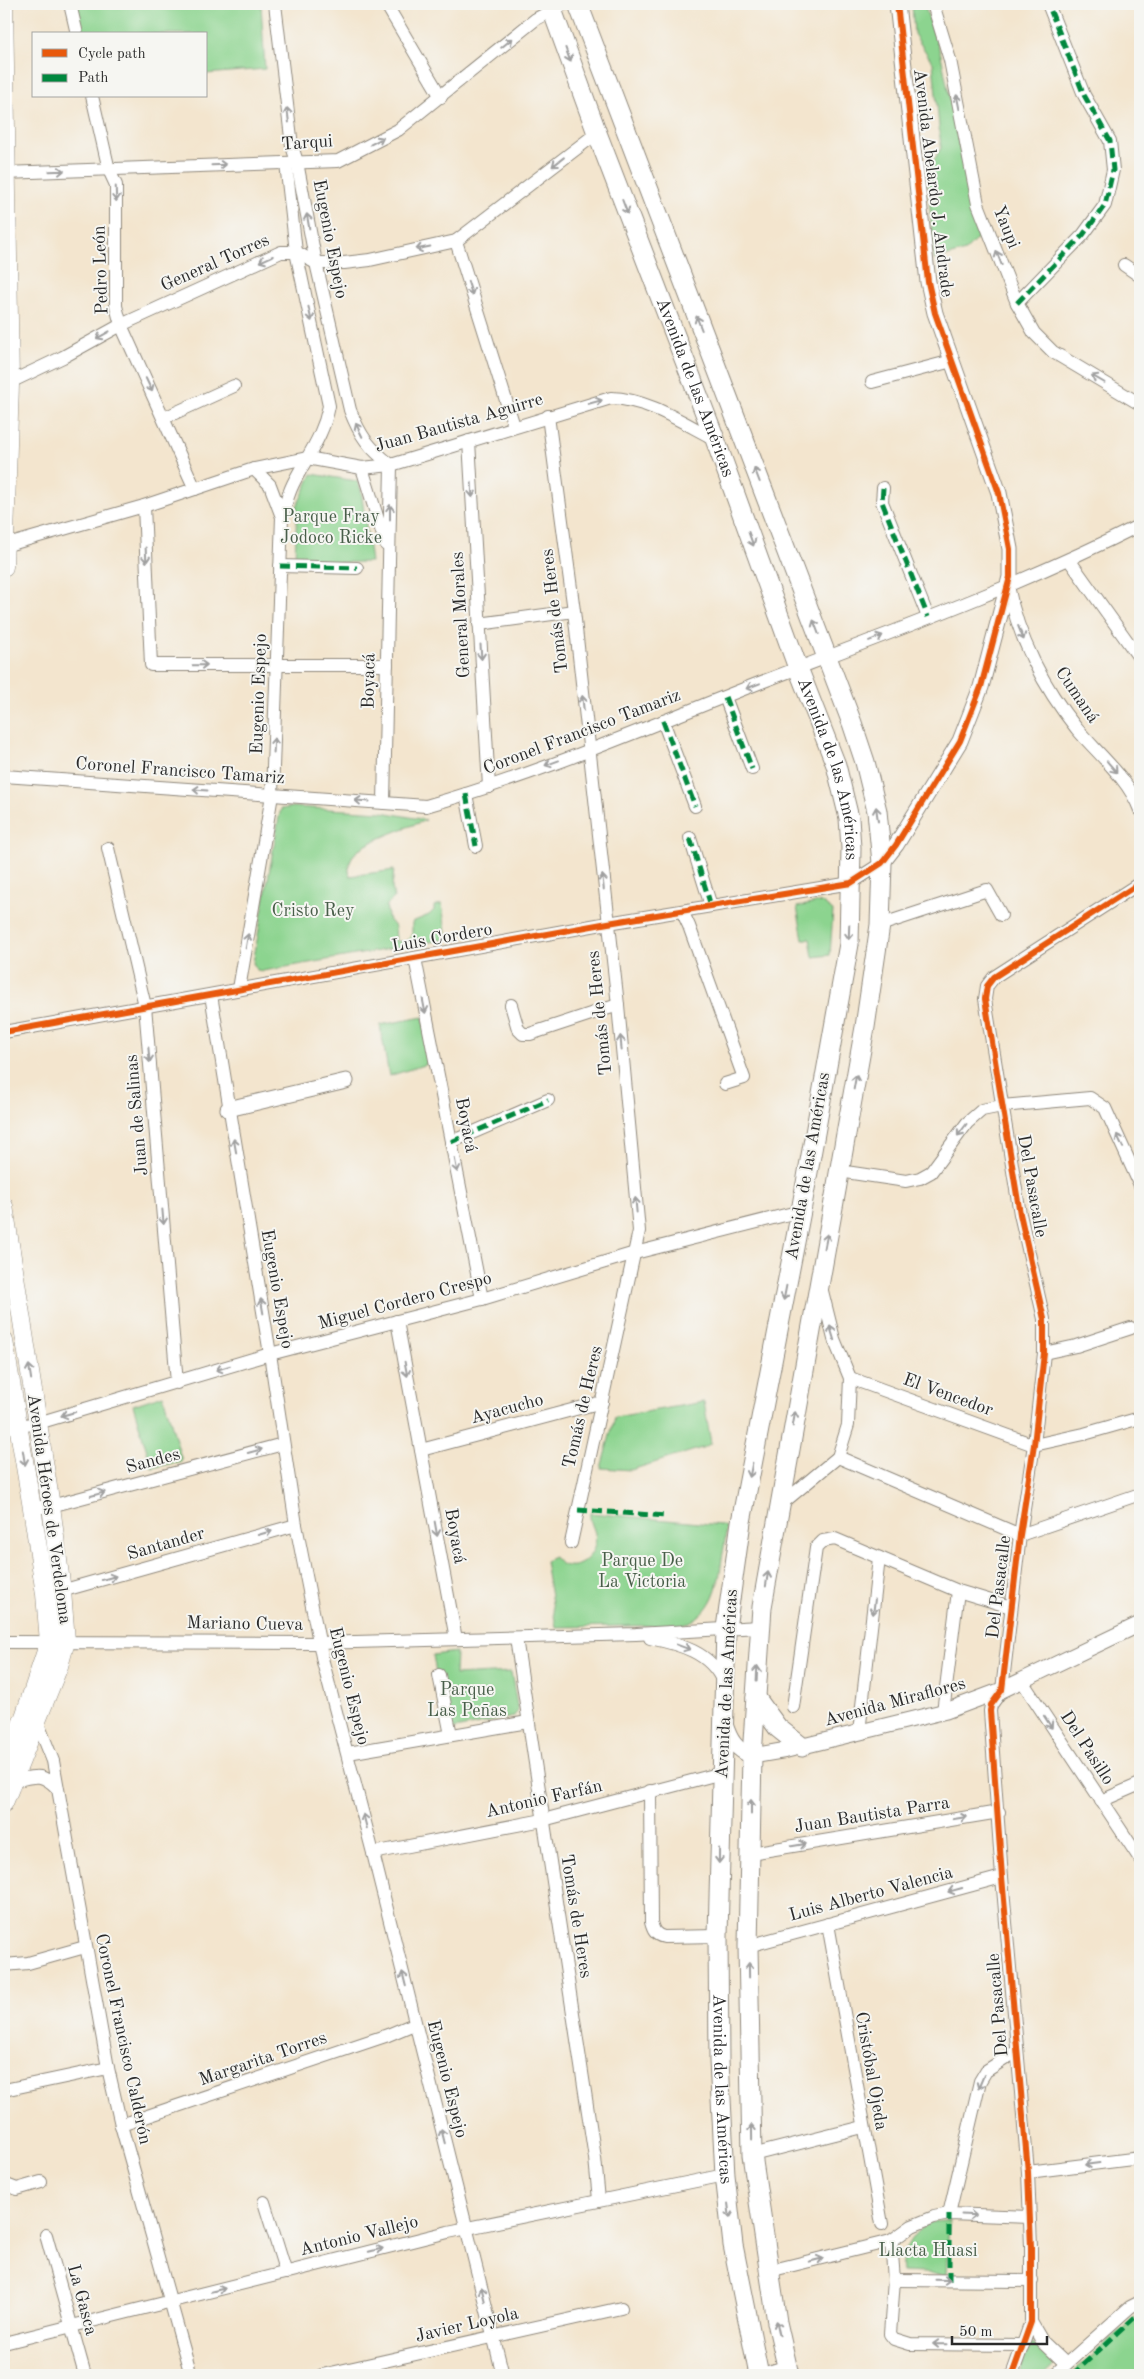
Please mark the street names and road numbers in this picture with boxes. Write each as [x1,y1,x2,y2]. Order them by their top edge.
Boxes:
street label: Avenida Abelardo J. Andrade [910,68,956,298]
street label: Tarqui [281,132,334,154]
street label: Eugenio Espejo [310,178,350,300]
street label: Yaupi [989,203,1023,251]
street label: Pedro León [90,225,112,315]
street label: General Torres [158,231,272,295]
street label: Avenida de las Américas [653,296,737,480]
street label: Juan Bautista Aguirre [373,390,545,456]
street label: Tomás de Heres [538,548,572,674]
street label: General Morales [449,551,473,679]
street label: Eugenio Espejo [248,633,270,755]
street label: Boyacá [360,653,378,709]
street label: Cumaná [1052,664,1102,726]
street label: Avenida de las Américas [794,675,860,861]
street label: Coronel Francisco Tamariz [481,686,683,778]
street label: Coronel Francisco Tamariz [75,755,285,787]
street label: Luis Cordero [390,920,494,956]
street label: Tomás de Heres [584,950,615,1076]
street label: Juan de Salinas [123,1053,151,1177]
street label: Avenida de las Américas [783,1071,833,1261]
street label: Boyacá [452,1096,480,1154]
street label: Del Pasacalle [1014,1133,1050,1239]
street label: Eugenio Espejo [258,1228,296,1350]
street label: Miguel Cordero Crespo [316,1269,494,1333]
street label: Tomás de Heres [560,1344,606,1470]
street label: El Vencedor [901,1370,996,1420]
street label: Ayacucho [469,1391,546,1427]
street label: Avenida Héroes de Verdeloma [24,1393,74,1626]
street label: Sandes [124,1445,182,1477]
street label: Boyacá [441,1507,469,1565]
street label: Santander [125,1524,207,1564]
street label: Del Pasacalle [984,1534,1014,1640]
street label: Avenida de las Américas [713,1589,741,1779]
street label: Mariano Cueva [187,1614,304,1634]
street label: Eugenio Espejo [326,1625,372,1747]
street label: Avenida Miraflores [822,1674,968,1730]
street label: Del Pasillo [1057,1708,1117,1788]
street label: Antonio Farfán [484,1777,604,1821]
street label: Juan Bautista Parra [793,1794,951,1836]
street label: Tomás de Heres [557,1853,595,1979]
street label: Luis Alberto Valencia [787,1863,955,1925]
street label: Coronel Francisco Calderón [92,1932,154,2146]
street label: Del Pasacalle [985,1952,1011,2058]
street label: Avenida de las Américas [709,1994,735,2185]
street label: Cristóbal Ojeda [852,2010,890,2132]
street label: Eugenio Espejo [424,2018,470,2140]
street label: Margarita Torres [197,2029,329,2089]
street label: Antonio Vallejo [298,2213,420,2259]
street label: La Gasca [64,2263,100,2337]
street label: Javier Loyola [414,2304,521,2346]

